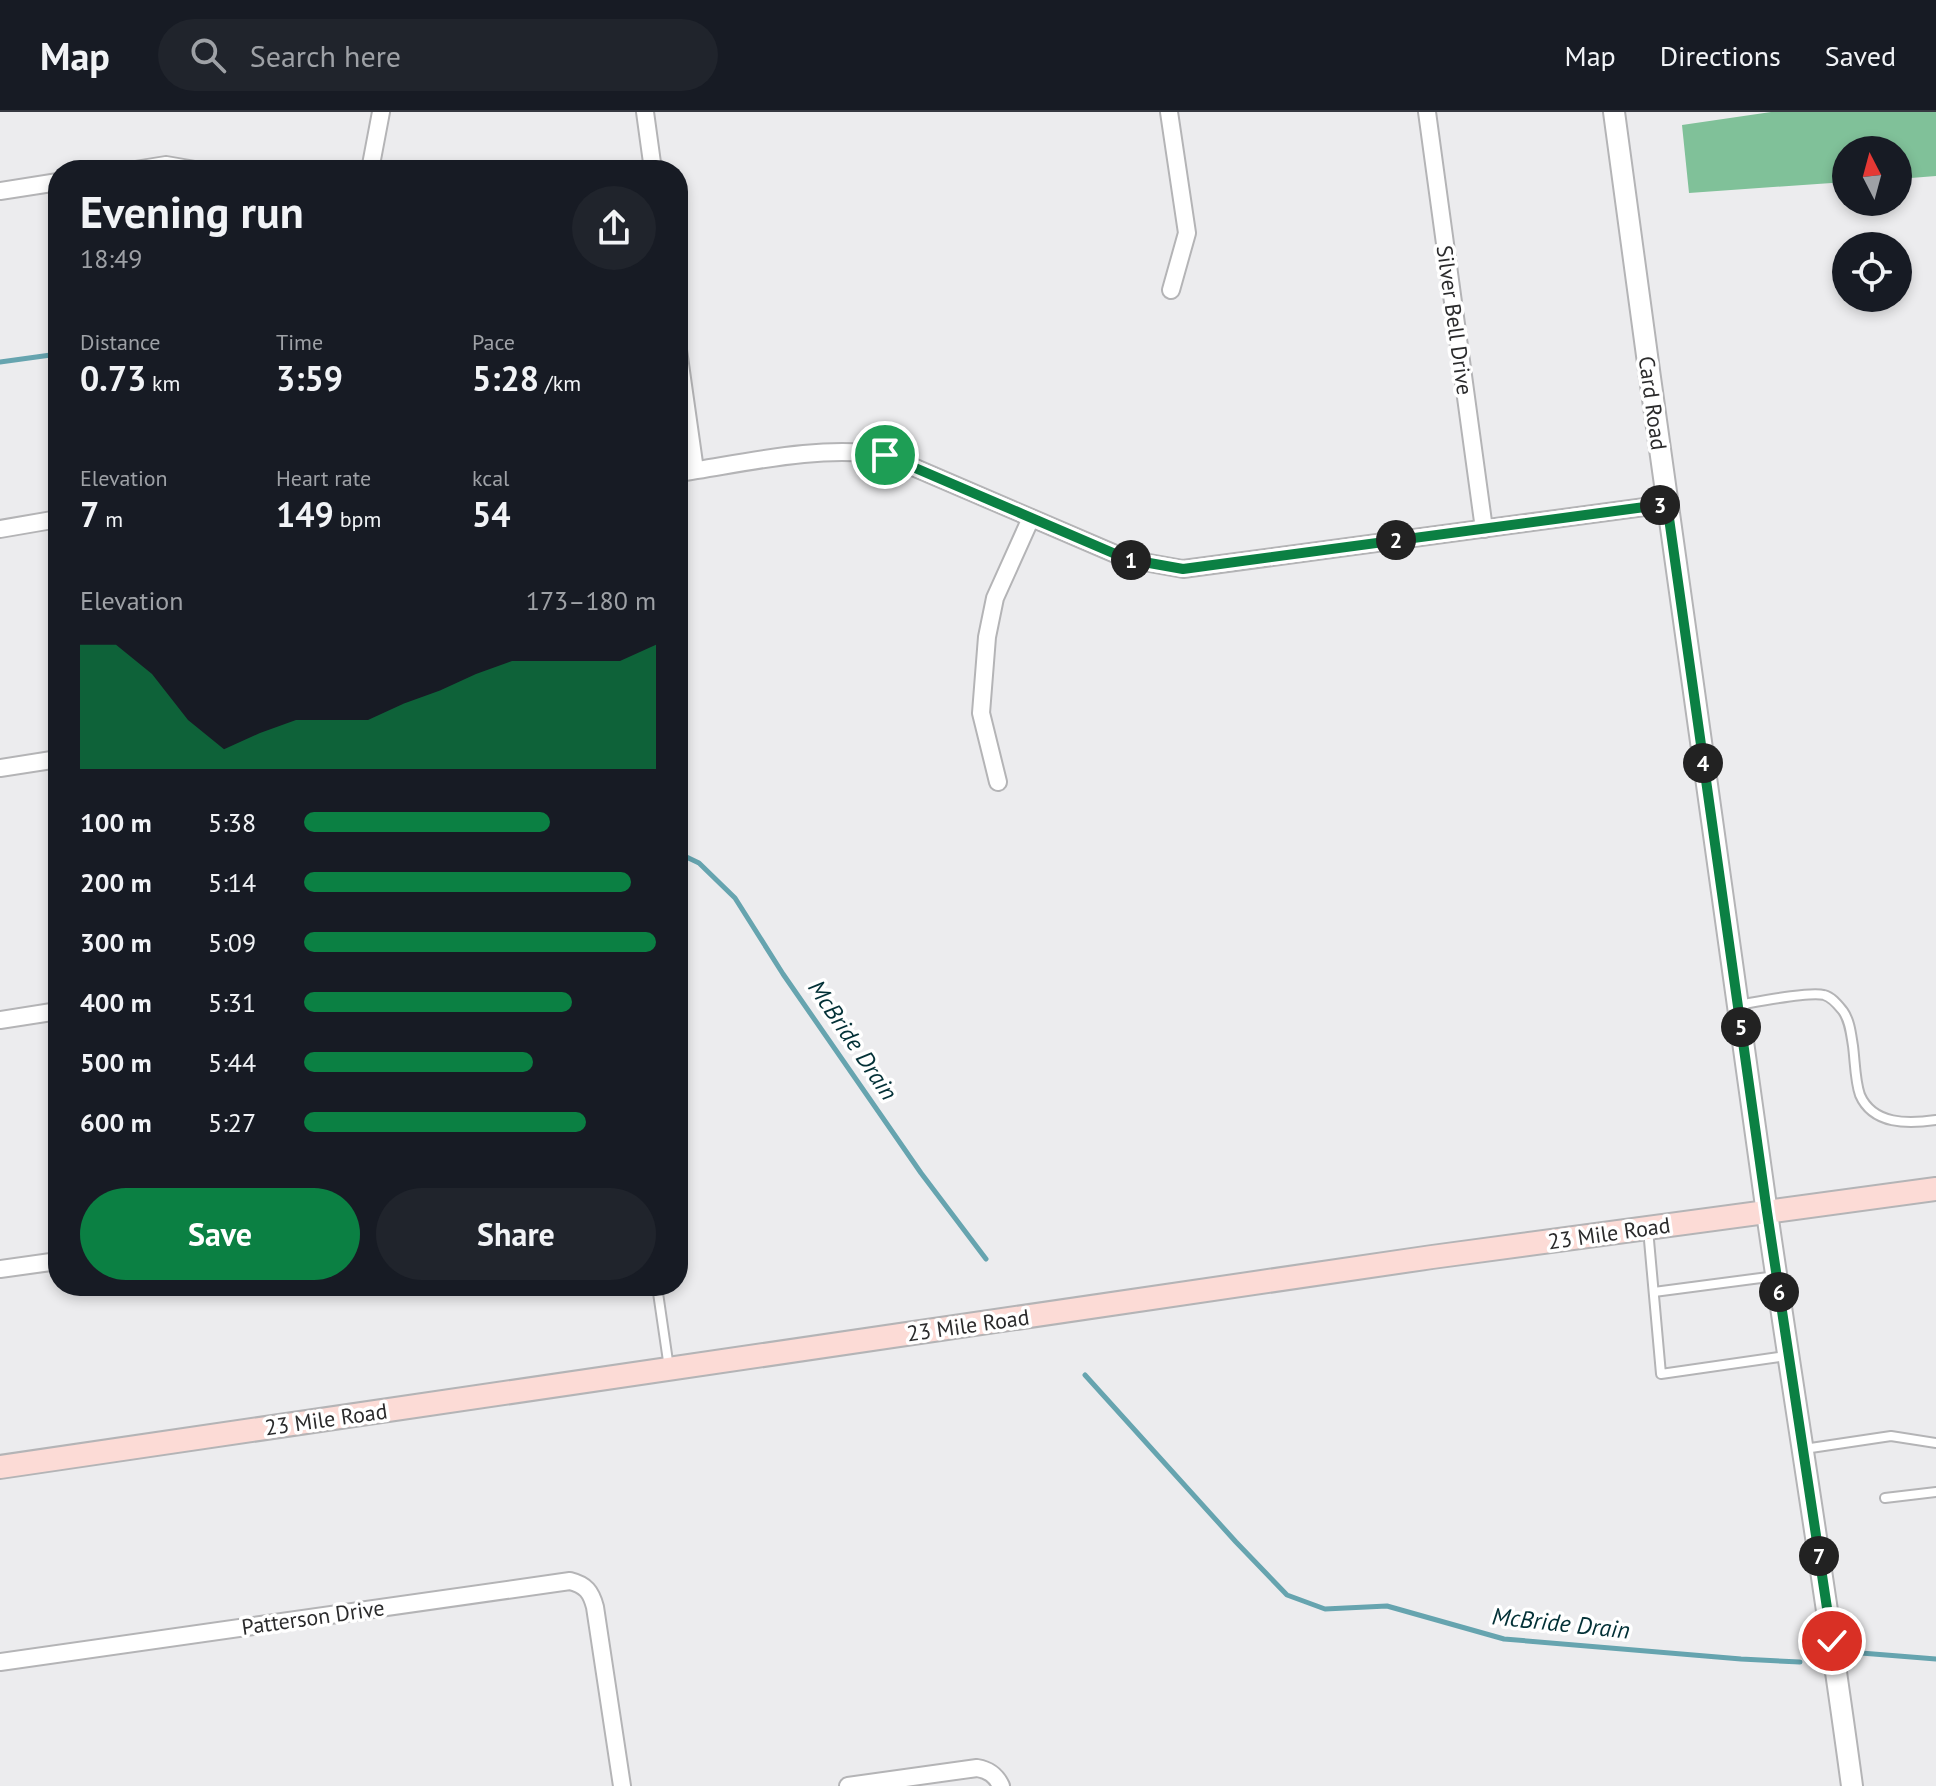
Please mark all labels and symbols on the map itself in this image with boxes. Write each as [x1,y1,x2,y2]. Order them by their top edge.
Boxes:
north arrow [1832,136,1912,216]
street label: Silver Bell Drive [1431,243,1479,397]
street label: Card Road [1633,354,1673,452]
pin [851,421,919,489]
pin: 3 [1640,485,1680,525]
pin: 2 [1376,520,1416,560]
pin: 1 [1111,540,1151,580]
pin: 4 [1683,743,1723,783]
water label: McBride Drain [801,974,905,1106]
pin: 5 [1721,1007,1761,1047]
street label: 23 Mile Road [1546,1211,1672,1255]
pin: 6 [1759,1272,1799,1312]
street label: 23 Mile Road [905,1303,1031,1347]
street label: 23 Mile Road [263,1397,389,1441]
pin: 7 [1799,1536,1839,1576]
street label: Patterson Drive [240,1593,386,1641]
water label: McBride Drain [1490,1600,1632,1646]
pin [1798,1607,1866,1675]

